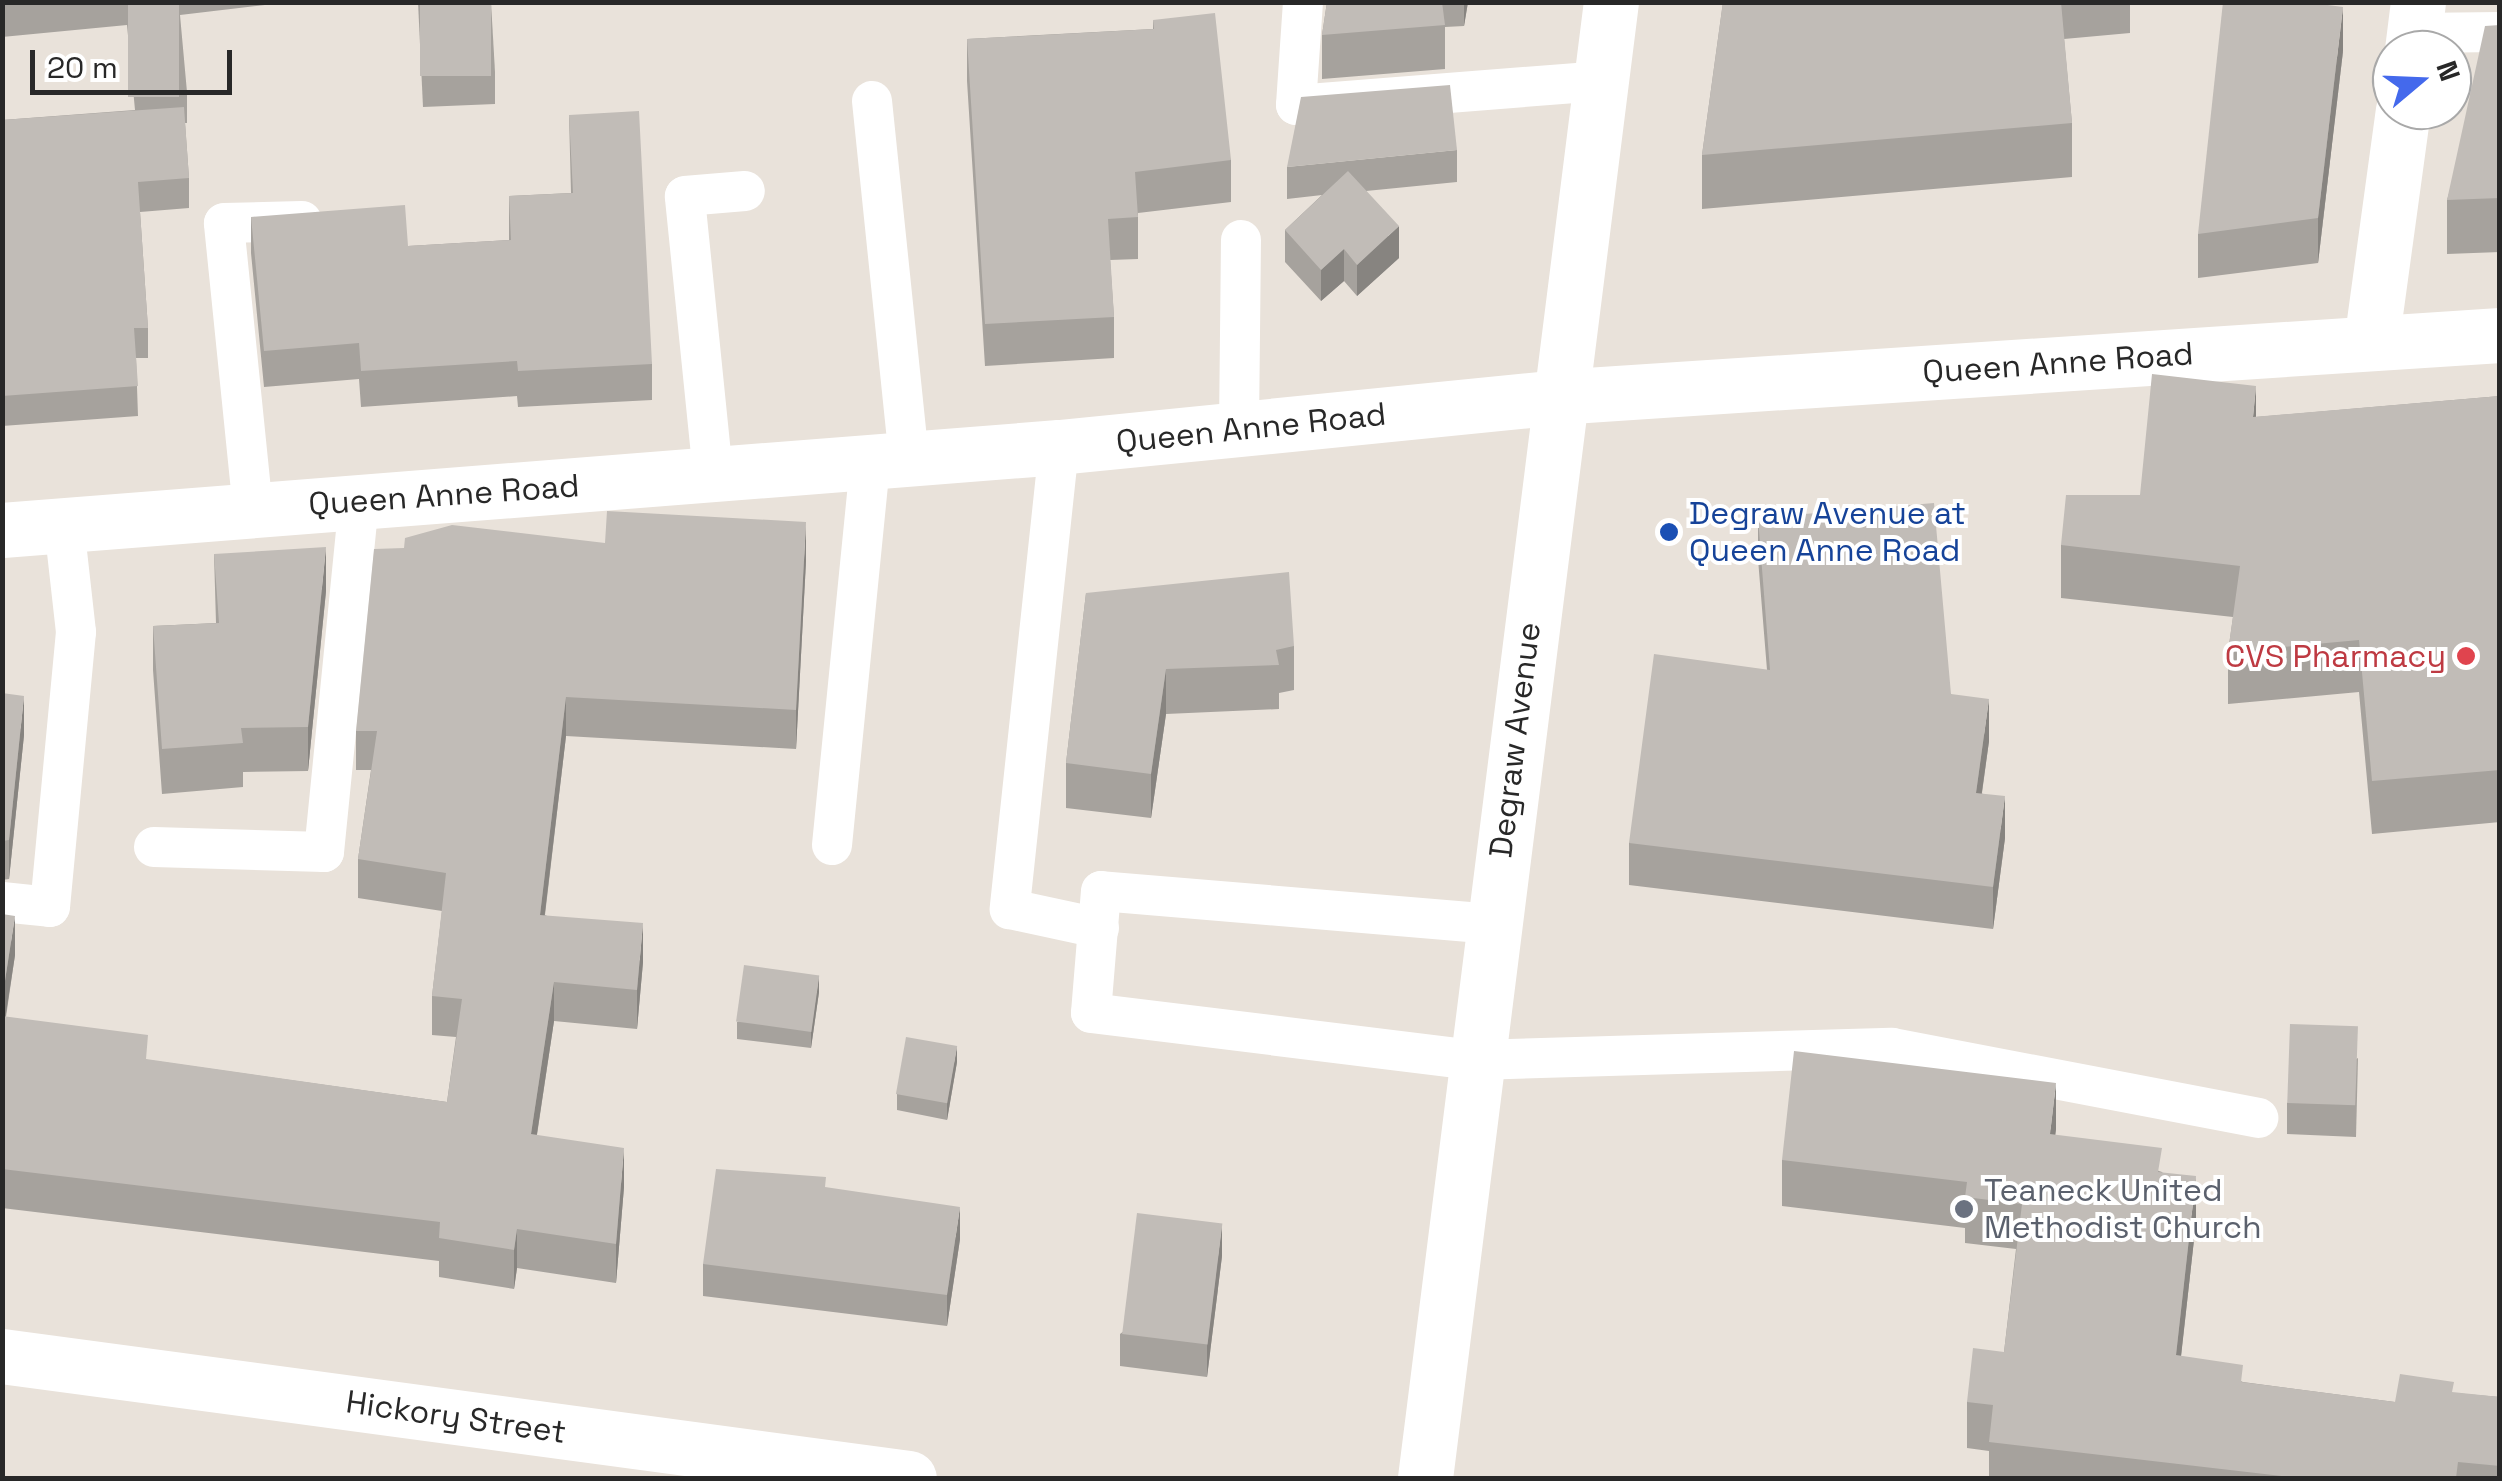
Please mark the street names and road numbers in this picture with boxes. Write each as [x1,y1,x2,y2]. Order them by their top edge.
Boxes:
street label: Queen Anne Road [1921,334,2195,392]
street label: Queen Anne Road [1114,395,1388,461]
street label: Queen Anne Road [307,466,581,524]
street label: Degraw Avenue [1481,620,1549,860]
street label: Hickory Street [344,1383,568,1451]

